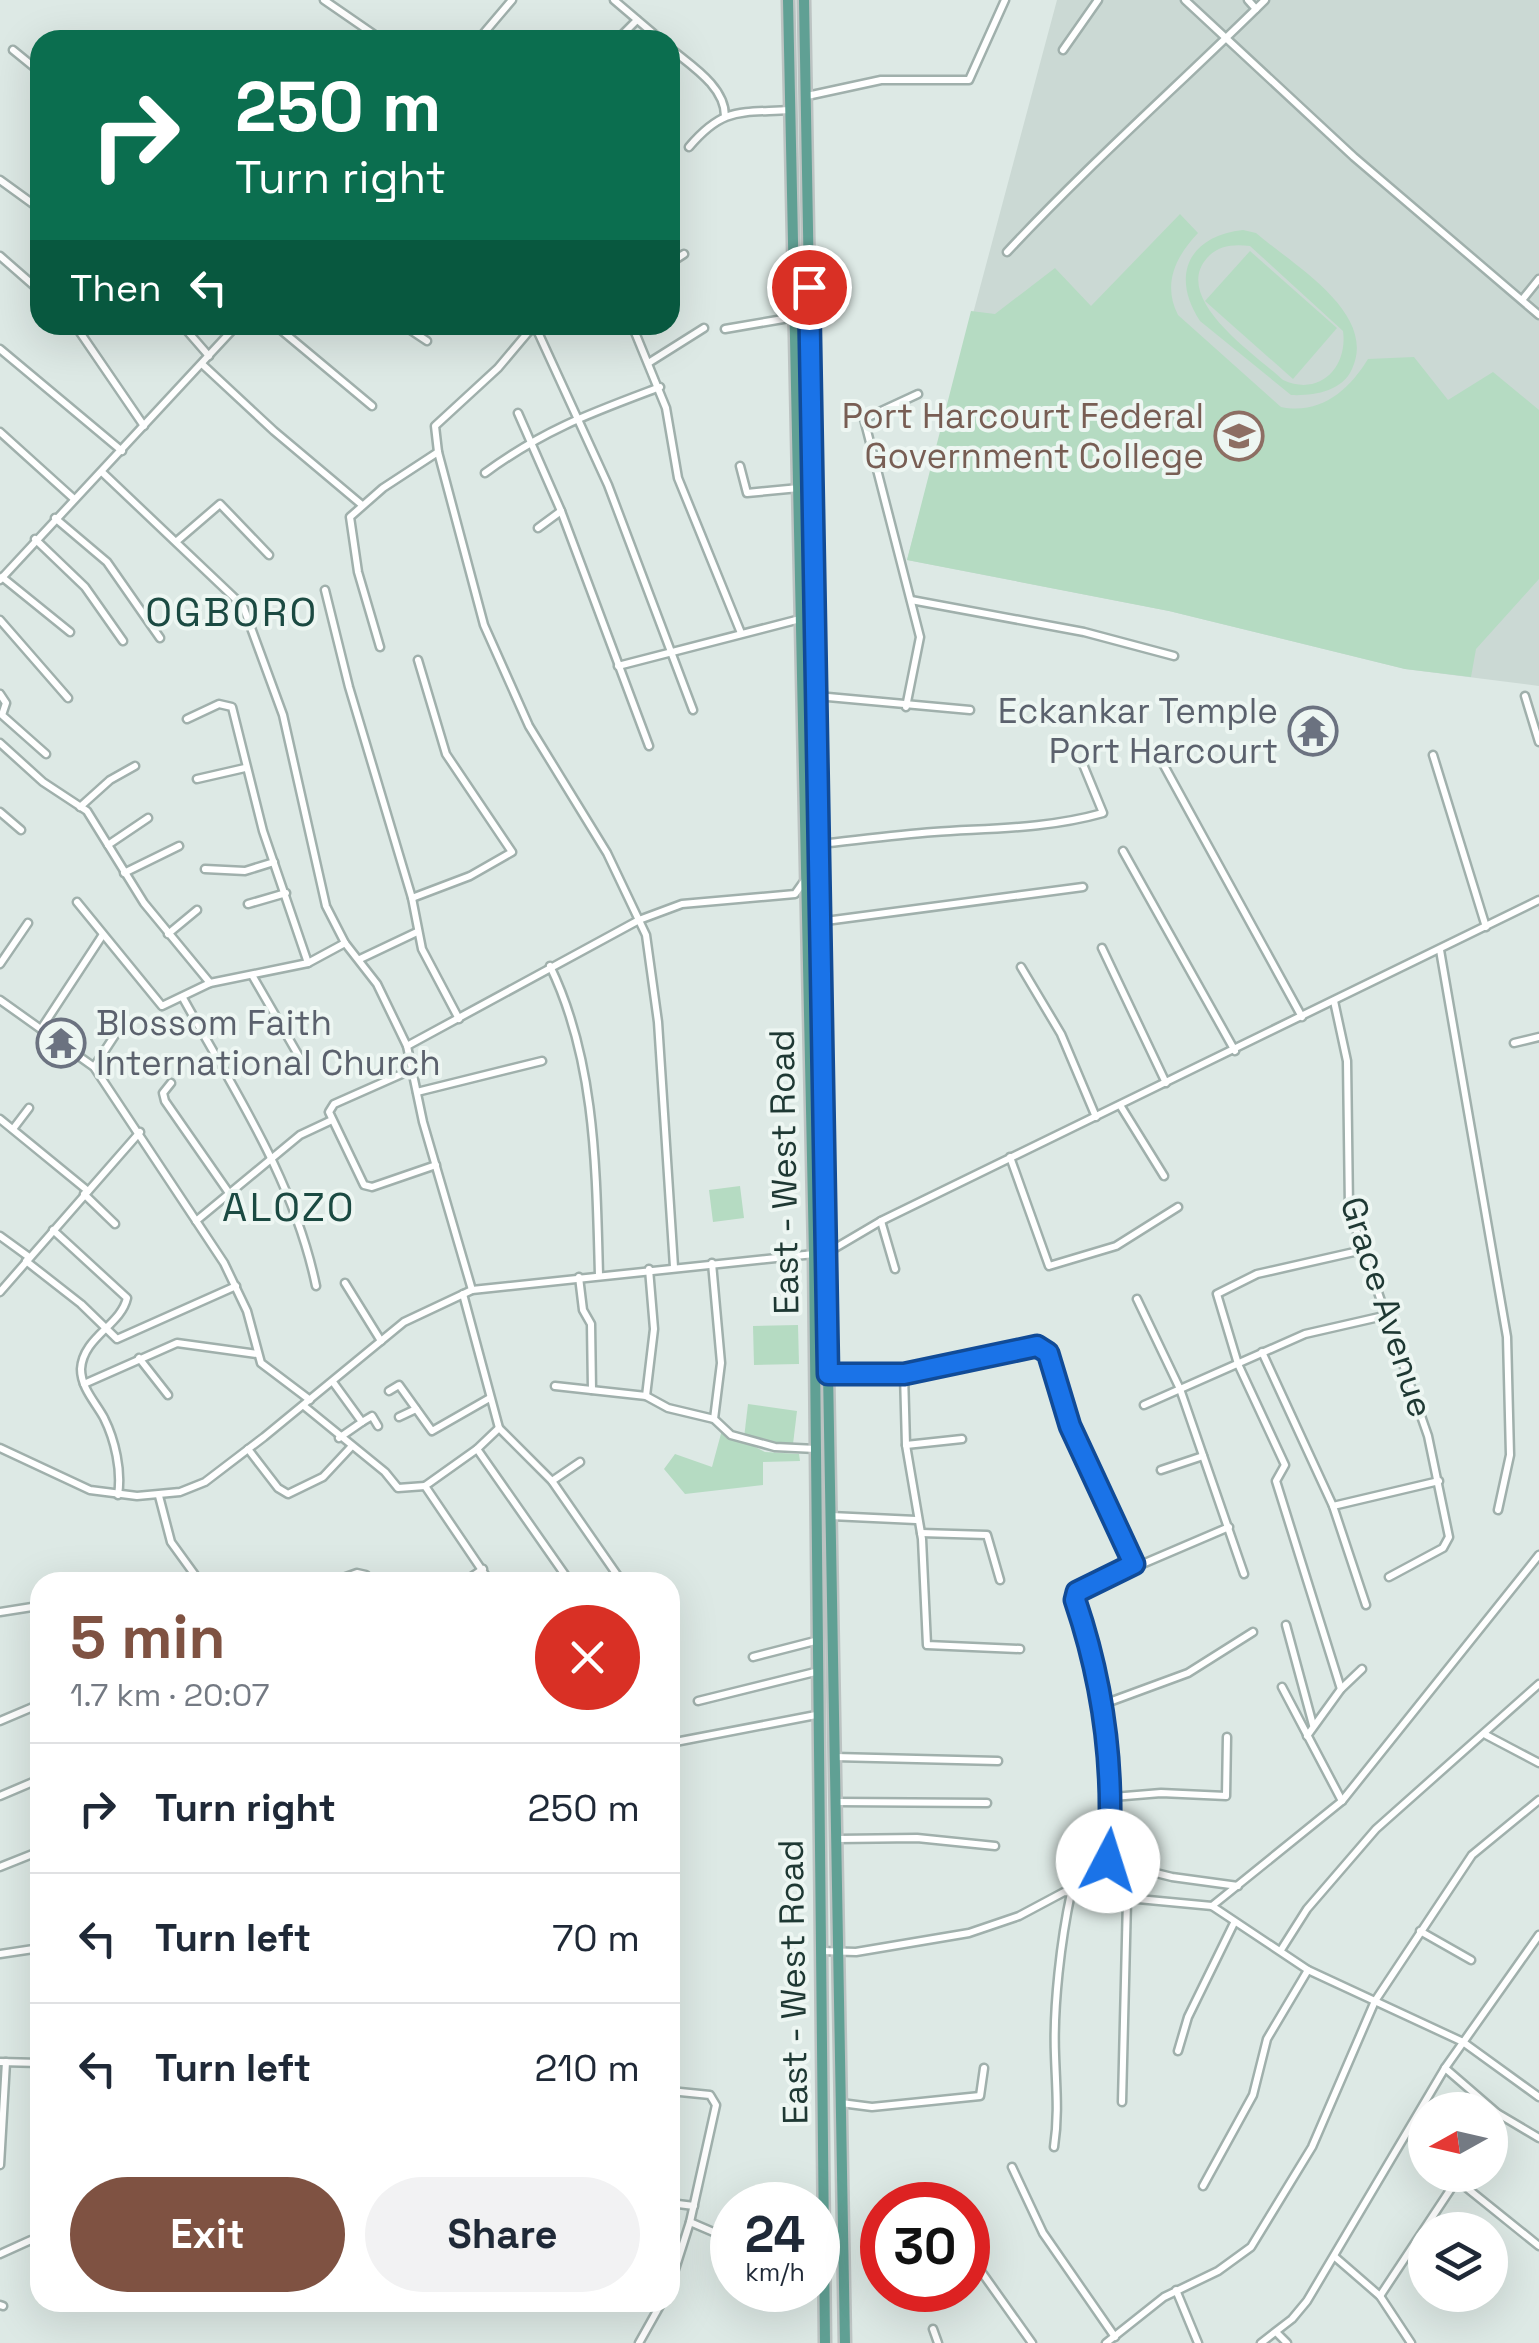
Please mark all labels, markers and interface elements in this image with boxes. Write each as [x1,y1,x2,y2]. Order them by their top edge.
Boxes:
text: 250 m [235,62,442,151]
icon: right [70,70,200,200]
text: Turn right [235,149,446,206]
pin [767,245,852,330]
icon: left [181,260,236,315]
icon: arrive [782,260,837,315]
text: Then [70,264,161,312]
place label: Port Harcourt Federal Government College [842,394,1204,478]
school or university icon: Port Harcourt Federal Government College [1213,410,1265,462]
district label: OGBORO [145,587,319,638]
place label: Eckankar Temple Port Harcourt [998,689,1278,773]
temple icon: Eckankar Temple Port Harcourt [1287,705,1339,757]
place label: Blossom Faith International Church [96,1001,441,1085]
temple icon: Blossom Faith International Church [35,1017,87,1069]
street label: East - West Road [760,1029,808,1315]
district label: ALOZO [222,1182,356,1233]
street label: Grace Avenue [1331,1191,1443,1423]
text: 5 min [70,1599,225,1676]
button: close [535,1605,640,1710]
text: 1.7 km · 20:07 [70,1675,270,1715]
icon: right [70,1781,125,1836]
text: Turn right [155,1784,336,1832]
text: 250 m [528,1784,640,1832]
position arrow [1056,1809,1160,1913]
street label: East - West Road [769,1839,817,2125]
icon: left [70,1911,125,1966]
text: Turn left [155,1914,311,1962]
text: 70 m [552,1914,640,1962]
icon: left [70,2041,125,2096]
text: Turn left [155,2044,311,2092]
text: 210 m [534,2044,640,2092]
north arrow [1408,2092,1508,2192]
map controls [1408,2092,1508,2312]
button: Exit [70,2177,345,2292]
button: Share [365,2177,640,2292]
speed limit sign: 30 [860,2182,990,2312]
text: 24 [745,2203,805,2267]
button: layers [1408,2212,1508,2312]
text: km/h [745,2256,805,2288]

